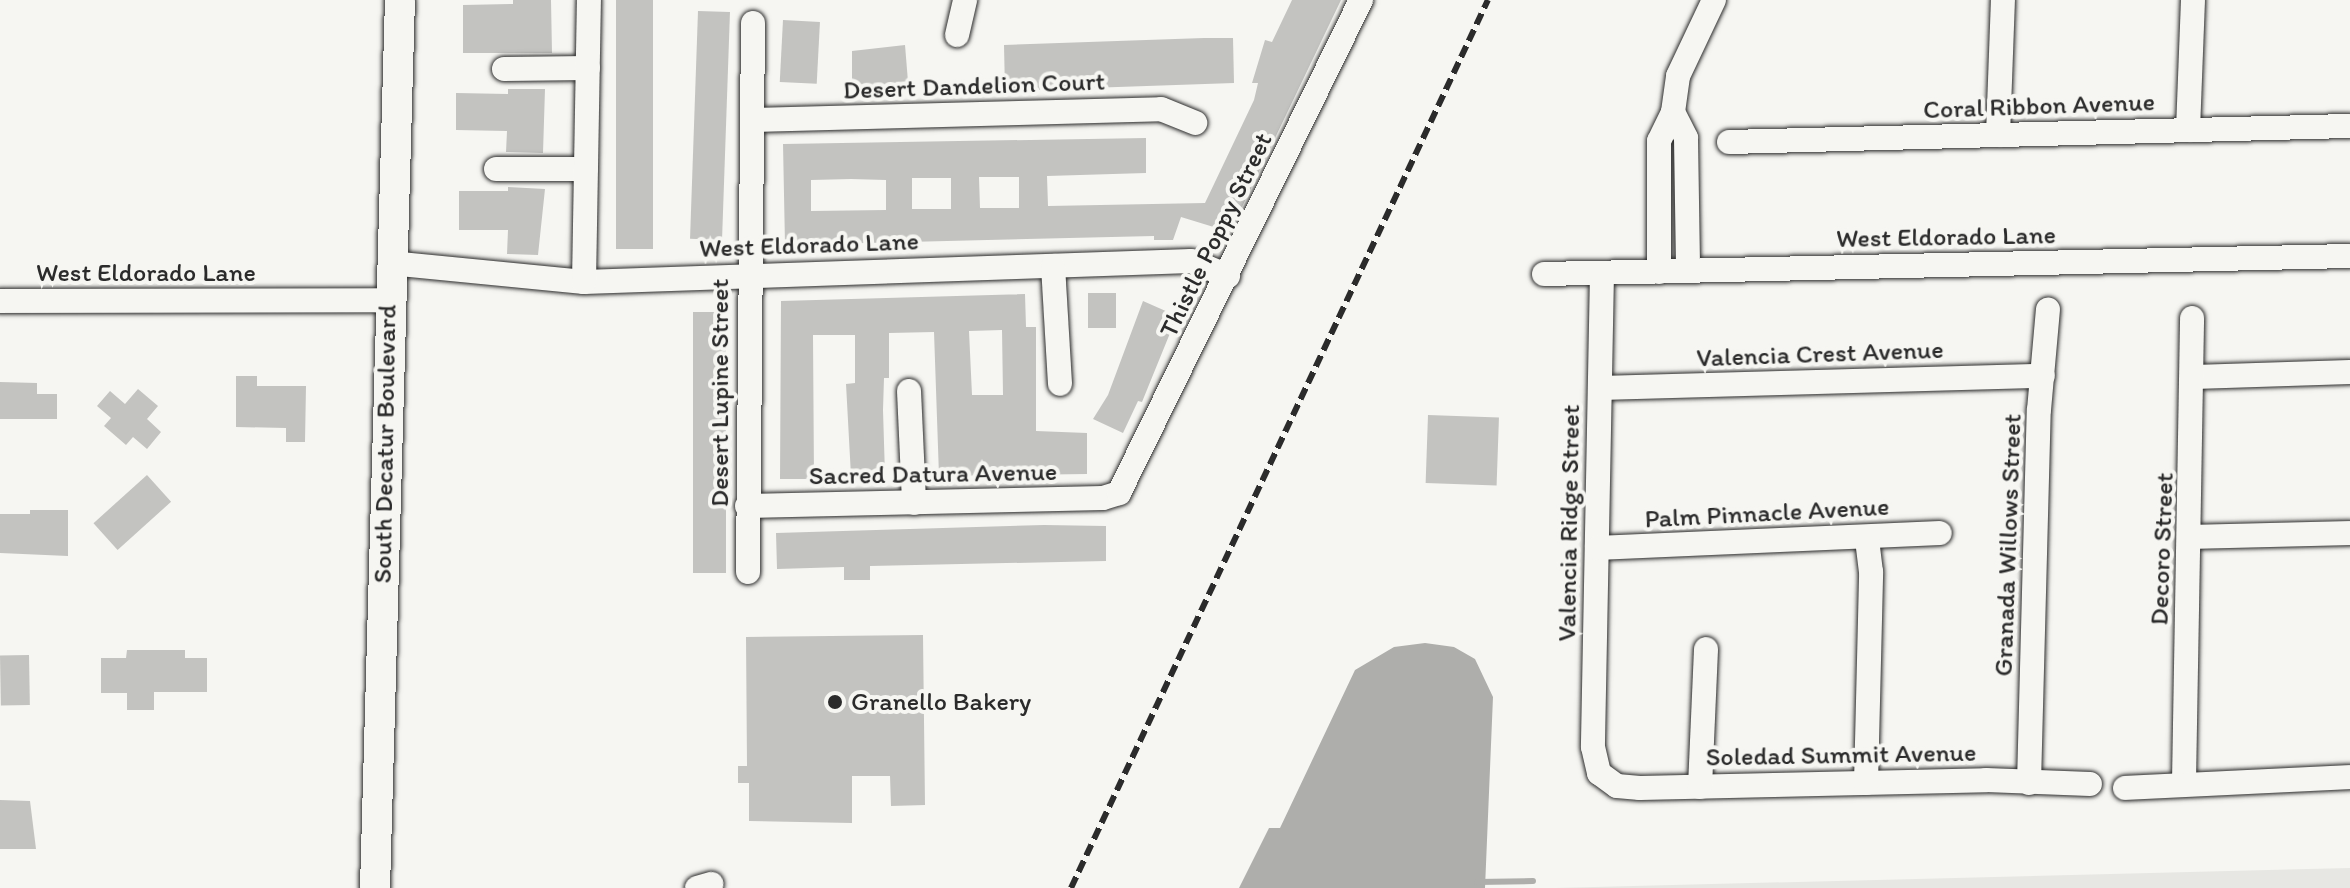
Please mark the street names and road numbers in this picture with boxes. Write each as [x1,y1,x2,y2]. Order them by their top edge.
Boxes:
street label: Desert Dandelion Court [842,66,1106,106]
street label: Coral Ribbon Avenue [1923,86,2155,126]
street label: Thistle Poppy Street [1153,128,1279,342]
street label: West Eldorado Lane [1836,219,2056,255]
street label: West Eldorado Lane [698,226,920,264]
street label: West Eldorado Lane [36,257,256,289]
street label: Desert Lupine Street [704,279,736,507]
street label: South Decatur Boulevard [367,304,403,584]
street label: Valencia Crest Avenue [1696,334,1944,374]
street label: Valencia Ridge Street [1551,405,1587,641]
street label: Granada Willows Street [1988,413,2028,677]
street label: Sacred Datura Avenue [809,456,1057,492]
street label: Decoro Street [2144,472,2180,626]
street label: Palm Pinnacle Avenue [1644,491,1890,535]
street label: Soledad Summit Avenue [1706,737,1976,773]

